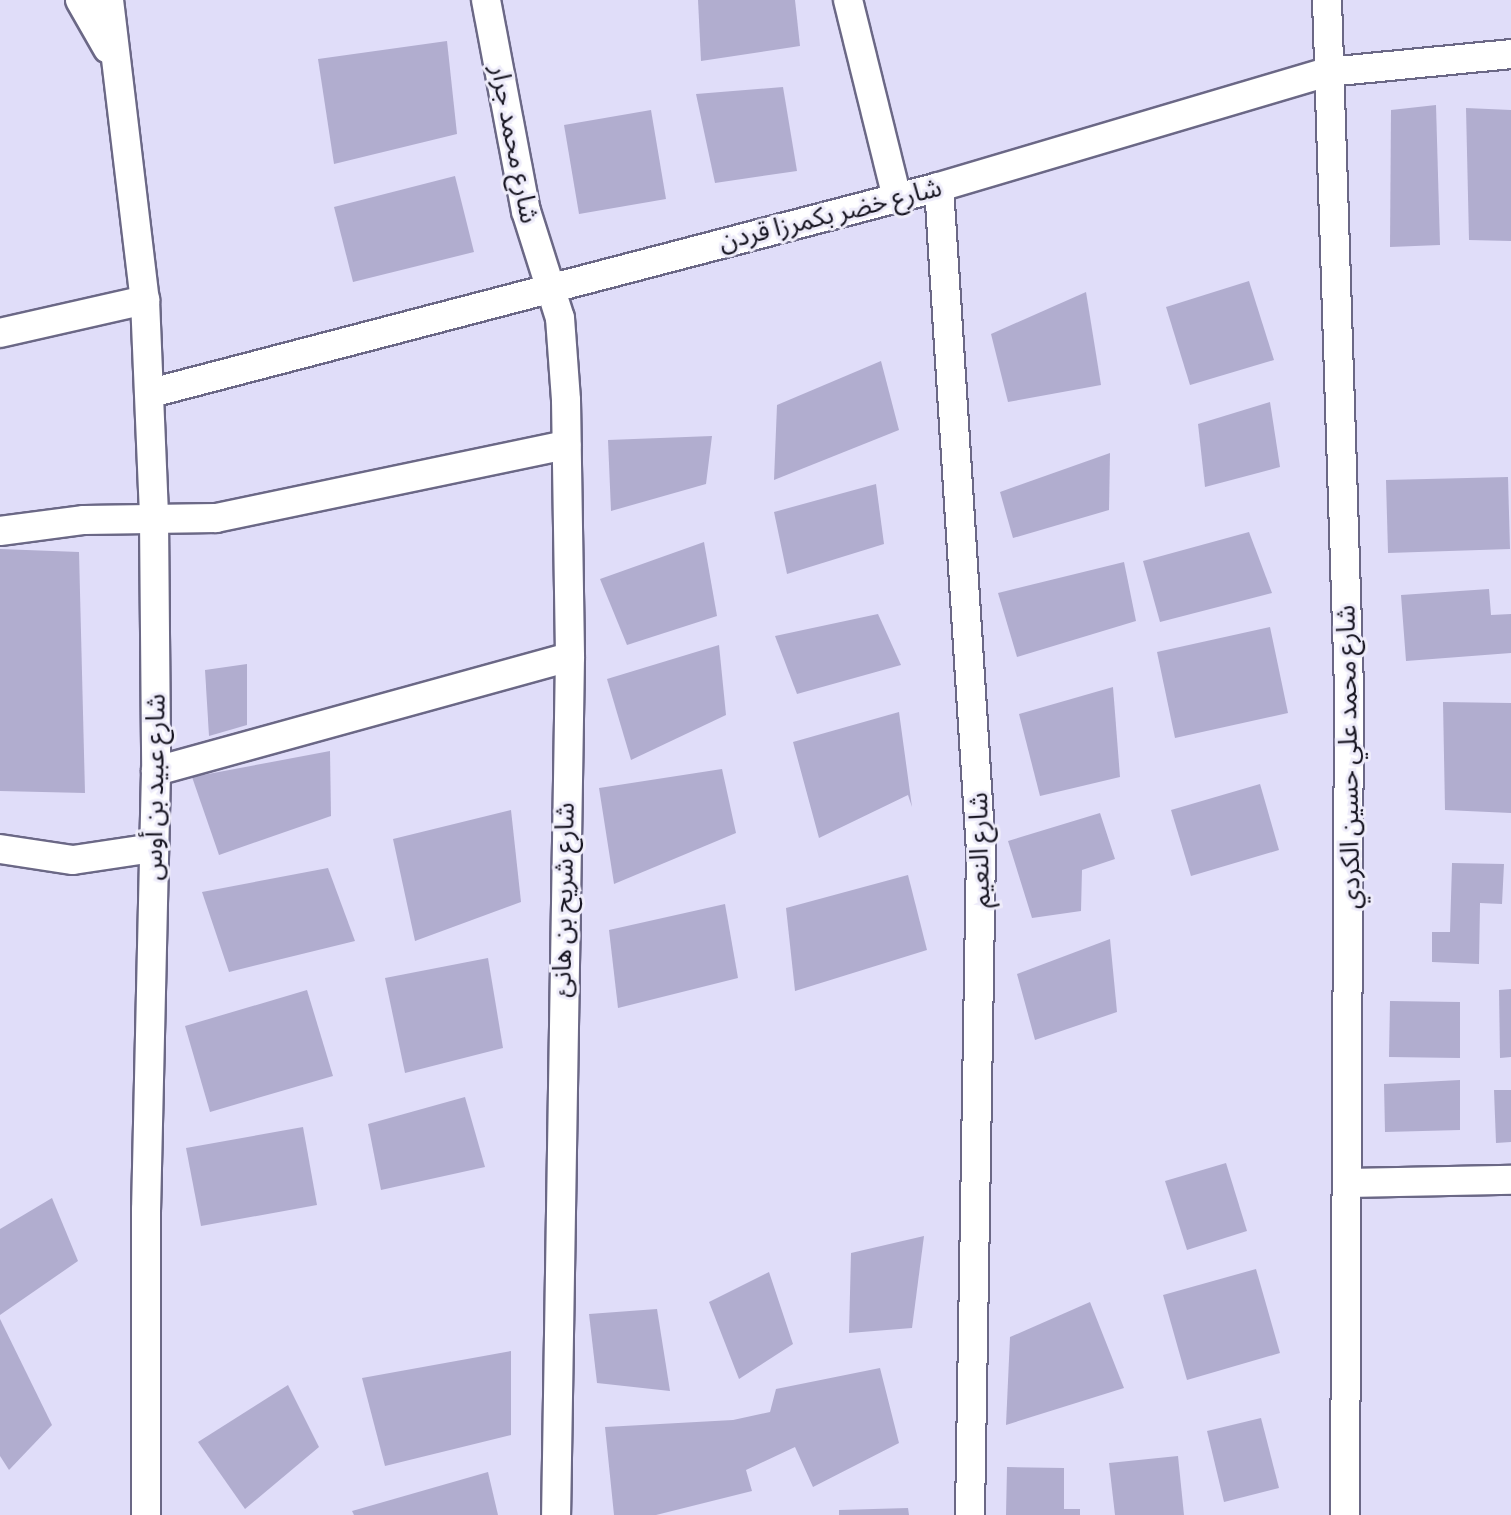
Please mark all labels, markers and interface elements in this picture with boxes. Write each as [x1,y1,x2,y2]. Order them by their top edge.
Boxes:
street label: شارع محمد جرار [484,62,546,226]
street label: شارع خضر بكمرزا قردن [715,171,945,257]
street label: شارع محمد علي حسين الكردي [1330,605,1366,909]
street label: شارع عبيد بن أوس [137,693,171,881]
street label: شارع النعيم [962,792,996,908]
street label: شارع شريح بن هانئ [546,802,580,998]

